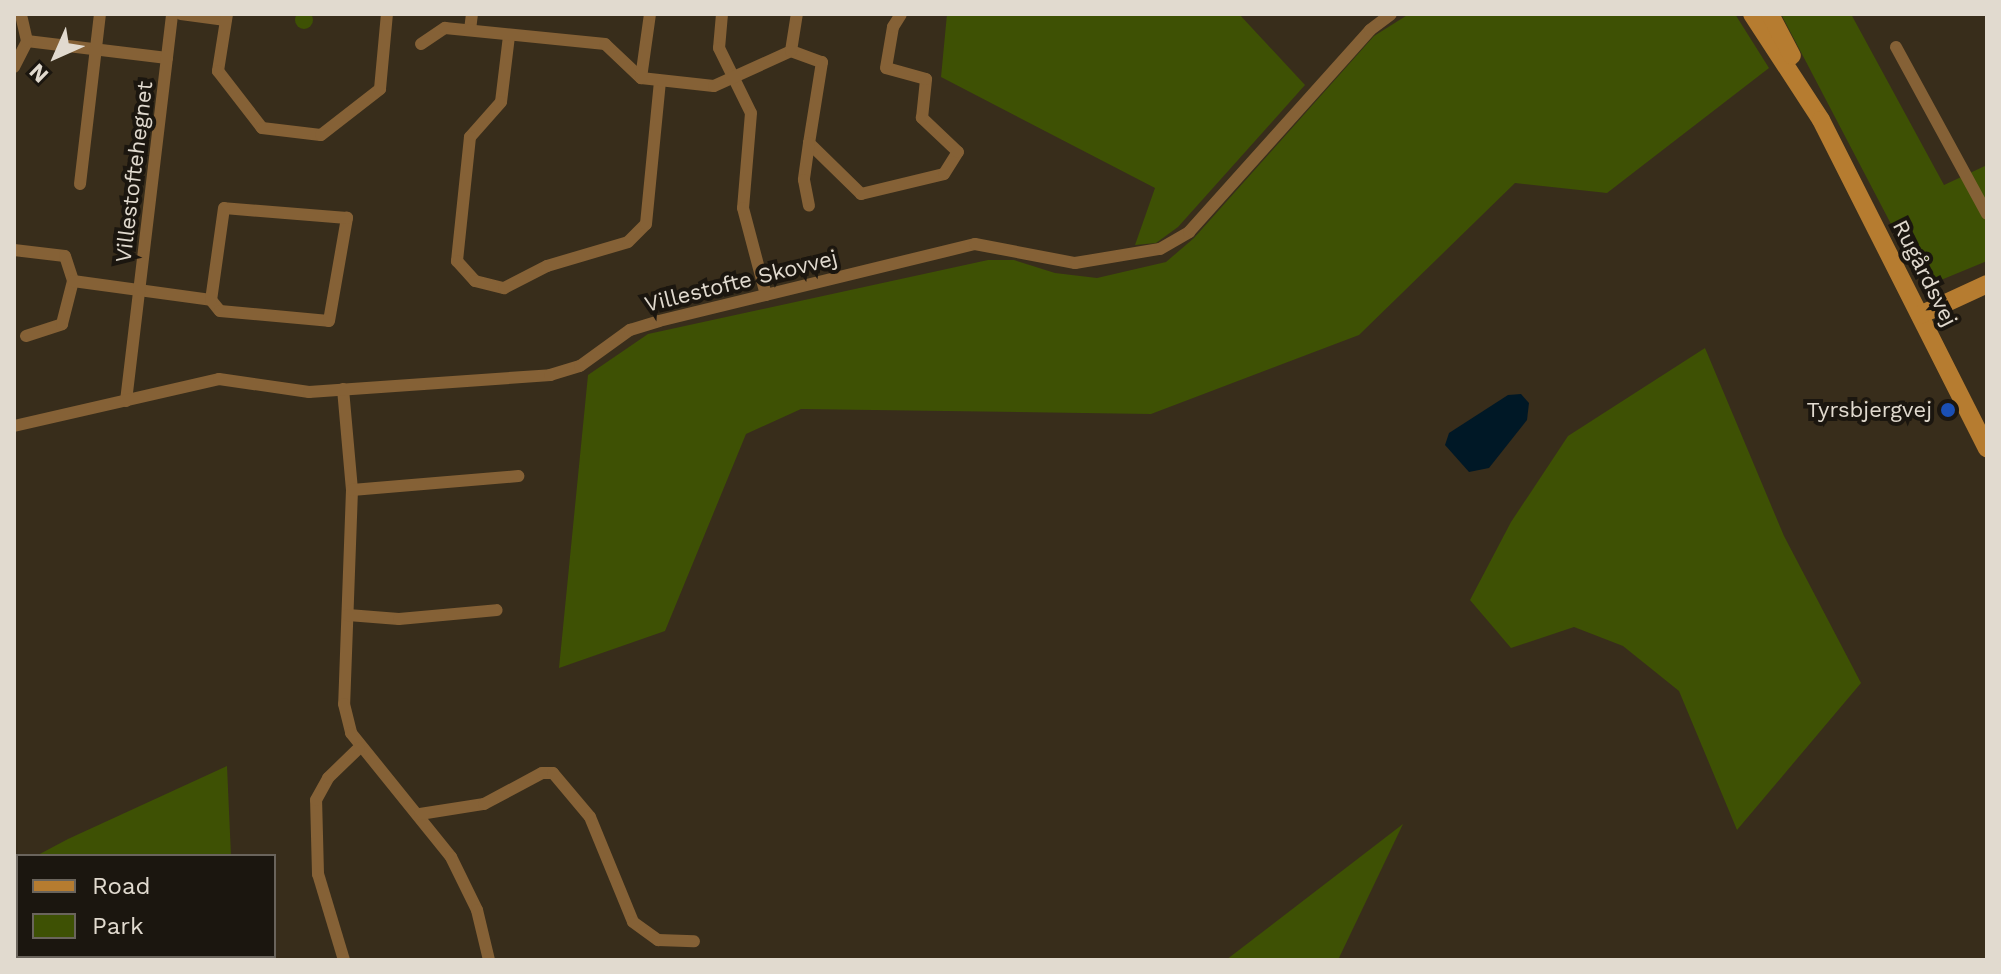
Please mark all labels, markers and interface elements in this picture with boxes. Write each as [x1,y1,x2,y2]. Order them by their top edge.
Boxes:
north arrow [16,16,96,96]
text: N [24,59,53,88]
street label: Villestoftehegnet [110,80,158,264]
street label: Rugårdsvej [1887,215,1963,331]
street label: Villestofte Skovvej [642,244,840,318]
place label: Tyrsbjergvej [1807,397,1932,423]
marker: Tyrsbjergvej [1939,401,1957,419]
legend [16,854,276,958]
text: Road [92,872,151,900]
text: Park [92,912,144,940]

